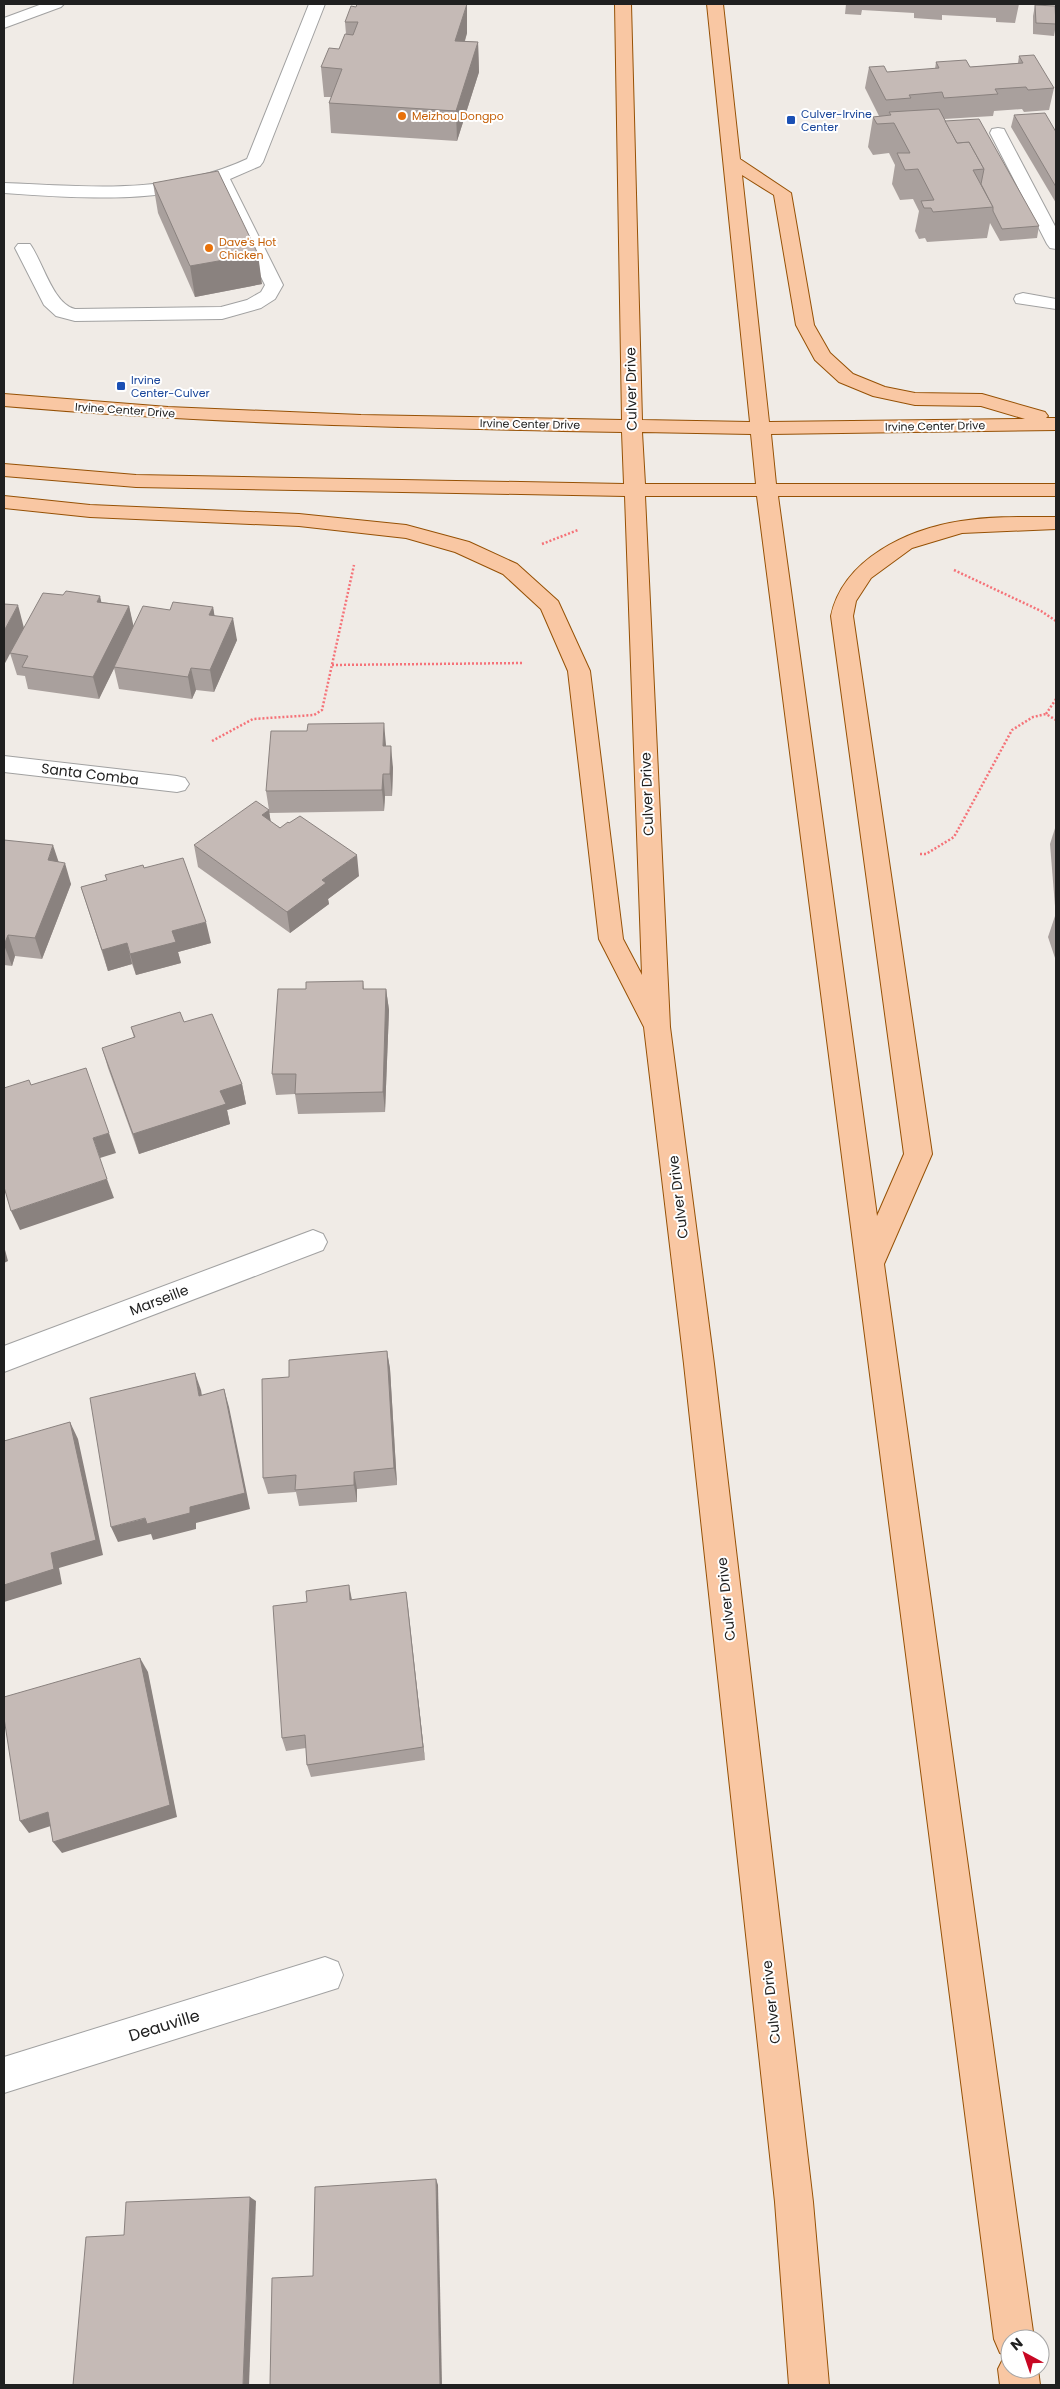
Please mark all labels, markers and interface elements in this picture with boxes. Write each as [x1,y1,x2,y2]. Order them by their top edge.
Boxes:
place label: Culver-Irvine Center [801,106,872,135]
place label: Meizhou Dongpo [412,108,504,124]
marker: Meizhou Dongpo [396,110,408,122]
marker: Culver-Irvine Center [785,114,797,126]
place label: Dave's Hot Chicken [219,234,276,263]
marker: Dave's Hot Chicken [203,242,215,254]
street label: Culver Drive [620,347,642,431]
place label: Irvine Center-Culver [131,372,210,401]
marker: Irvine Center-Culver [115,380,127,392]
street label: Irvine Center Drive [74,399,176,421]
street label: Irvine Center Drive [480,415,580,433]
street label: Irvine Center Drive [885,417,985,435]
street label: Culver Drive [636,751,658,836]
street label: Santa Comba [40,758,140,790]
street label: Culver Drive [663,1154,693,1240]
street label: Marseille [127,1279,192,1320]
street label: Culver Drive [712,1556,740,1642]
street label: Culver Drive [757,1959,785,2045]
street label: Deauville [126,2004,202,2047]
north arrow [1000,2329,1050,2379]
text: N [1006,2333,1027,2355]

